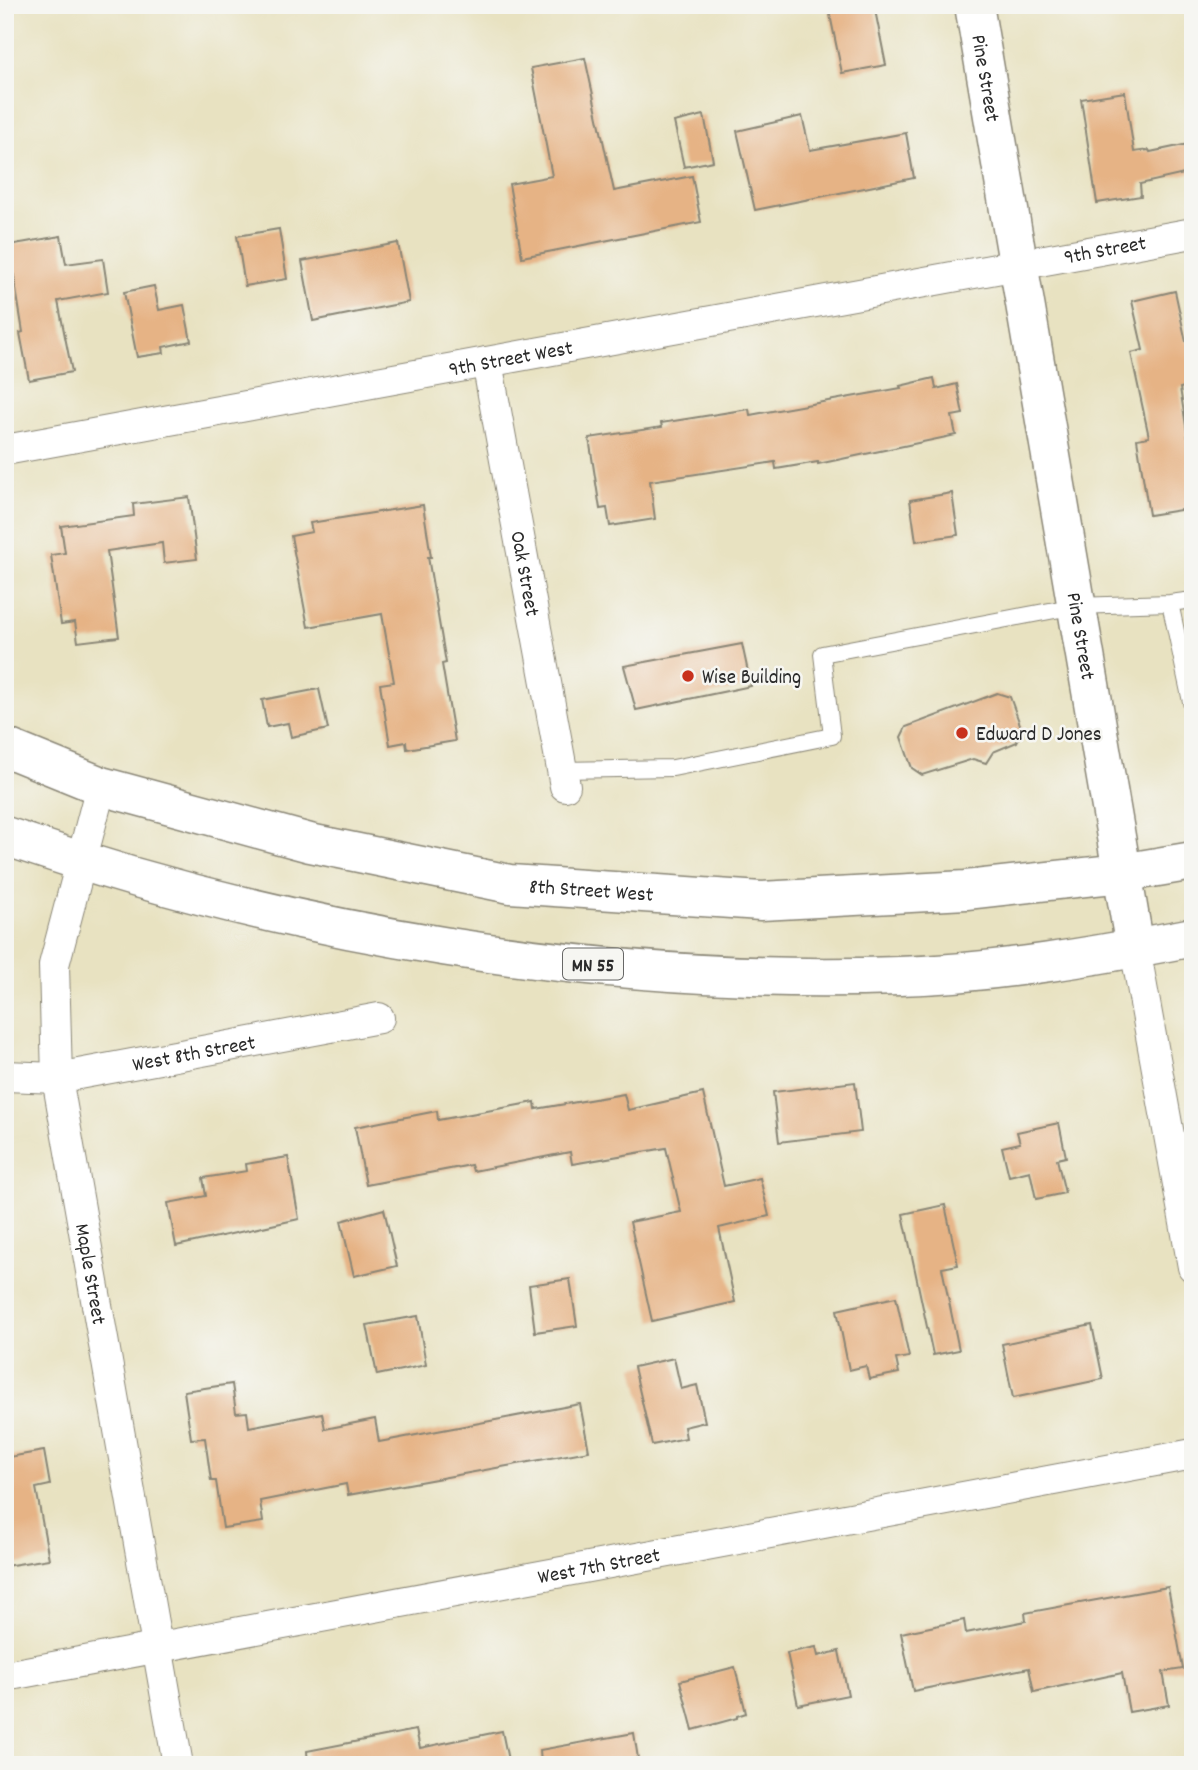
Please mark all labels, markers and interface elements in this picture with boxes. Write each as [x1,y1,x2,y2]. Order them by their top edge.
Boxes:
street label: Pine Street [961,32,1006,125]
street label: 9th Street [1062,230,1149,274]
street label: 9th Street West [447,335,576,387]
street label: Oak Street [500,529,546,619]
street label: Pine Street [1057,590,1101,683]
place label: Wise Building [702,664,801,694]
marker: Wise Building [680,668,696,684]
place label: Edward D Jones [976,721,1102,751]
marker: Edward D Jones [954,725,970,741]
street label: 8th Street West [528,873,655,912]
road number: MN 55 [563,948,623,980]
street label: West 8th Street [130,1029,258,1082]
street label: Maple Street [65,1222,112,1327]
street label: West 7th Street [536,1542,663,1594]

